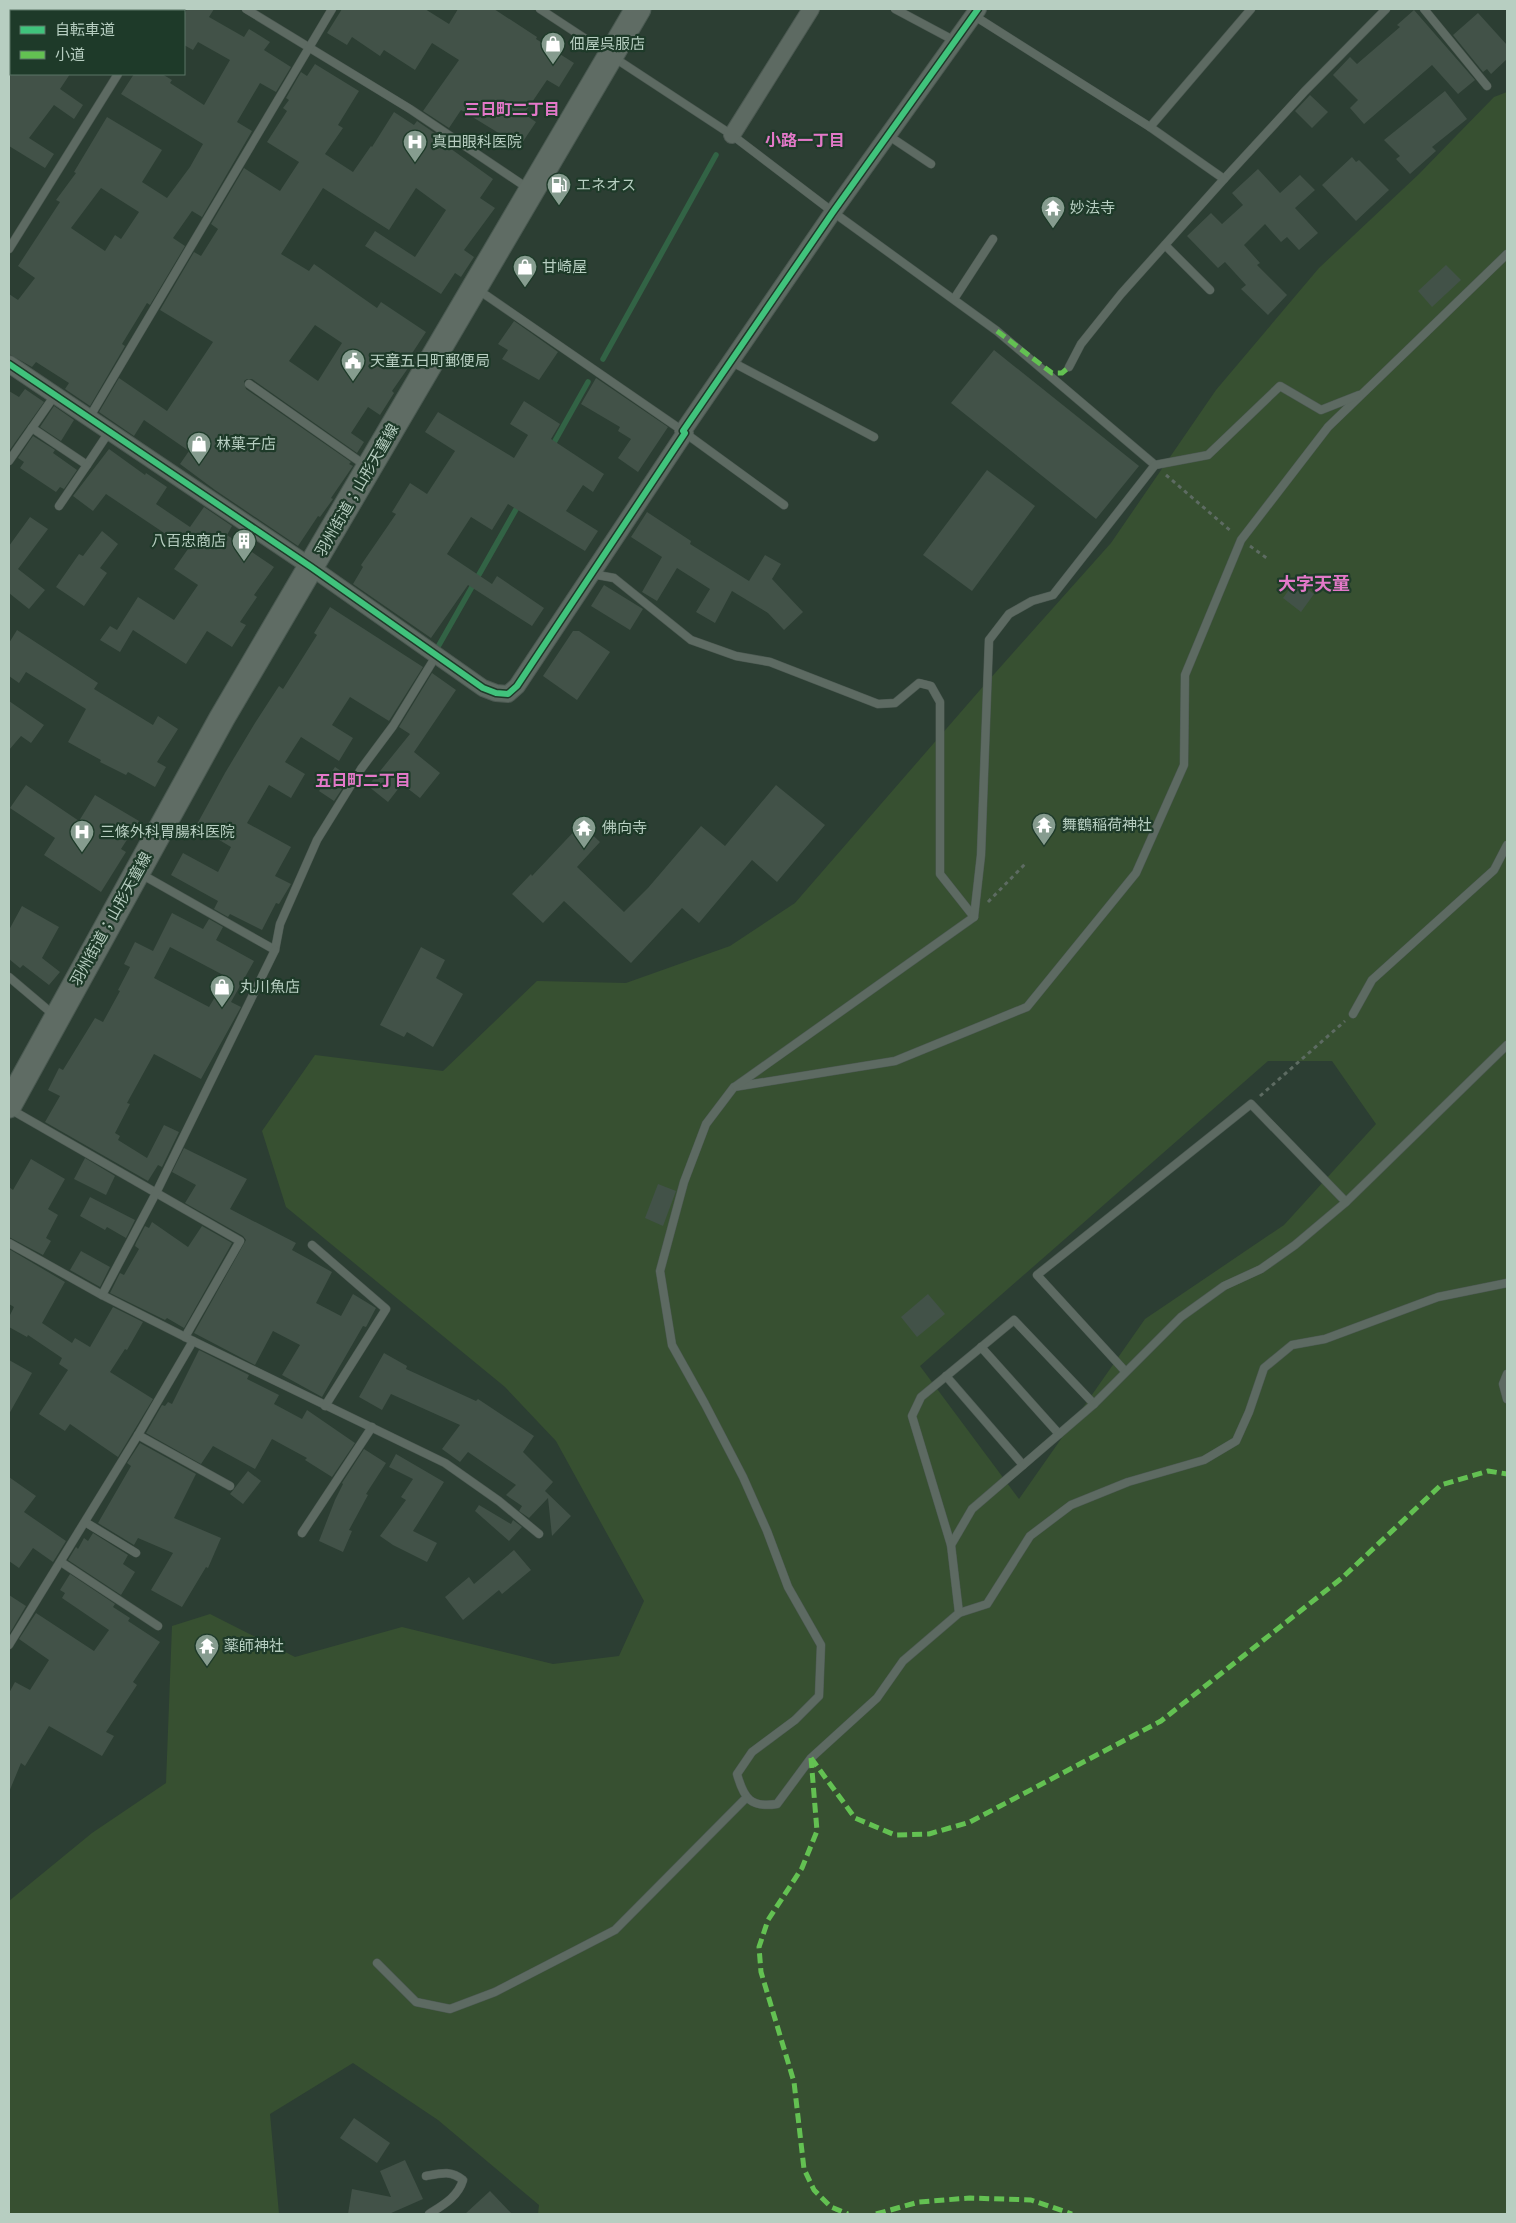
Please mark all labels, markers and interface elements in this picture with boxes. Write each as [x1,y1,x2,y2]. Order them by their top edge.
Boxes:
legend [10,10,185,75]
text: 自転車道 [55,21,115,39]
shop icon: 佃屋呉服店 [540,31,566,65]
place label: 佃屋呉服店 [570,35,645,53]
text: 小道 [55,46,85,64]
district label: 三日町二丁目 [464,100,560,120]
hospital icon: 真田眼科医院 [402,129,428,163]
district label: 小路一丁目 [765,131,845,151]
place label: 真田眼科医院 [432,133,522,151]
fuel station icon: エネオス [546,172,572,206]
place label: エネオス [576,176,636,194]
temple icon: 妙法寺 [1040,195,1066,229]
place label: 妙法寺 [1070,199,1115,217]
shop icon: 甘崎屋 [512,254,538,288]
place label: 甘崎屋 [542,258,587,276]
public building icon: 天童五日町郵便局 [340,348,366,382]
place label: 天童五日町郵便局 [370,352,490,370]
street label: 羽州街道；山形天童線 [312,421,402,559]
shop icon: 林菓子店 [186,431,212,465]
place label: 林菓子店 [216,435,276,453]
building icon: 八百忠商店 [231,528,257,562]
place label: 八百忠商店 [151,532,226,550]
district label: 大字天童 [1278,573,1350,595]
district label: 五日町二丁目 [315,771,411,791]
temple icon: 舞鶴稲荷神社 [1031,812,1057,846]
temple icon: 佛向寺 [571,815,597,849]
place label: 舞鶴稲荷神社 [1062,816,1152,834]
hospital icon: 三條外科胃腸科医院 [69,819,95,853]
place label: 佛向寺 [602,819,647,837]
place label: 三條外科胃腸科医院 [100,823,235,841]
street label: 羽州街道；山形天童線 [67,849,155,989]
shop icon: 丸川魚店 [209,974,235,1008]
place label: 丸川魚店 [240,978,300,996]
temple icon: 薬師神社 [194,1633,220,1667]
place label: 薬師神社 [224,1637,284,1655]

